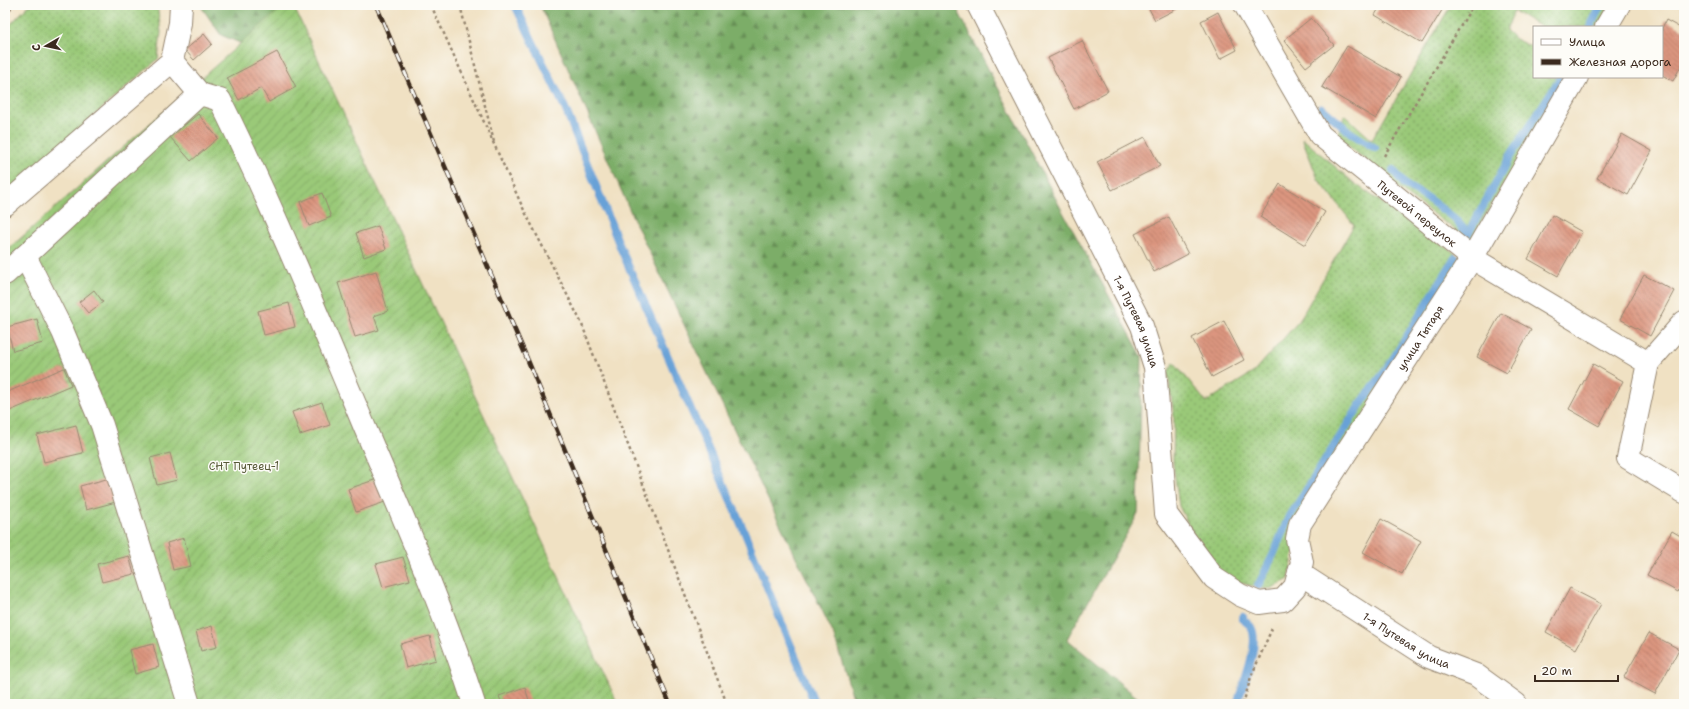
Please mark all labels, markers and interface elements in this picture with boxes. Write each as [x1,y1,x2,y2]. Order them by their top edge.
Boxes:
north arrow [26,26,66,66]
legend [1533,26,1663,78]
text: Улица [1569,34,1606,50]
text: С [29,43,45,52]
text: Железная дорога [1569,54,1672,70]
street label: Путевой переулок [1374,177,1460,250]
street label: 1-я Путевая улица [1110,273,1162,369]
street label: улица Тытаря [1394,302,1447,373]
park label: СНТ Путеец-1 [209,459,279,474]
street label: 1-я Путевая улица [1360,609,1452,672]
scale bar [1535,657,1618,683]
text: 20 m [1541,663,1572,679]

